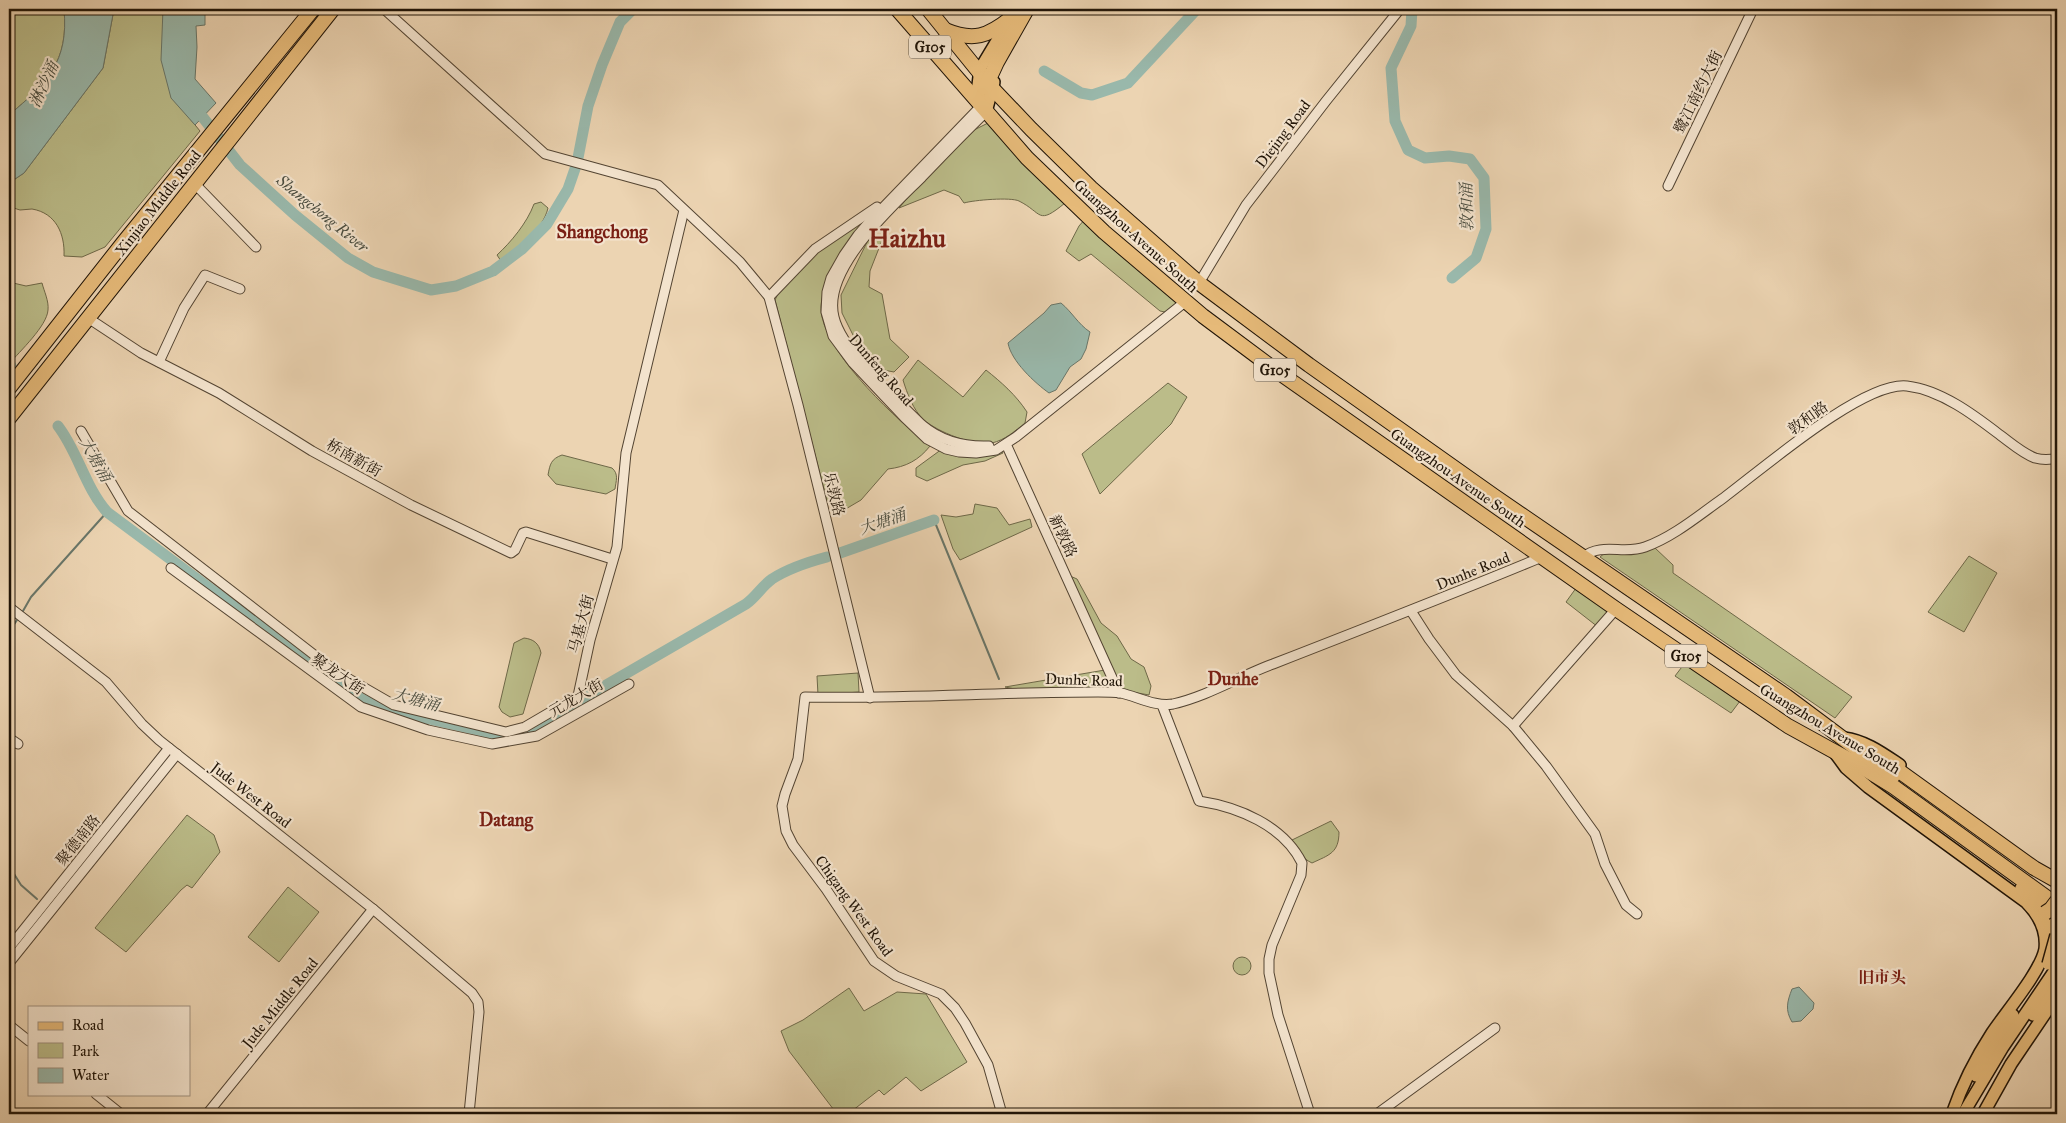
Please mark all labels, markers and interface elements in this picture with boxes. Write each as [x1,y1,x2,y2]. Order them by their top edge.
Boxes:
road number: G105 [909,36,951,58]
street label: 鹭江南约大街 [1670,48,1726,136]
water label: 淋沙涌 [25,57,63,110]
street label: Diejing Road [1252,96,1315,171]
street label: Xinjiao Middle Road [111,146,205,259]
water label: Shangchong River [272,170,373,257]
street label: Guangzhou Avenue South [1070,176,1202,297]
water label: 敦和涌 [1457,181,1476,231]
district label: Shangchong [557,221,648,244]
district label: Haizhu [868,223,947,254]
street label: Dunfeng Road [845,330,917,410]
road number: G105 [1254,358,1296,382]
street label: 敦和路 [1785,397,1831,439]
street label: Guangzhou Avenue South [1387,425,1530,532]
water label: 大塘涌 [75,434,117,487]
street label: 桥南新街 [323,436,385,480]
street label: 乐敦路 [820,470,848,518]
water label: 大塘涌 [856,504,910,538]
street label: 新敦路 [1045,512,1081,560]
street label: Dunhe Road [1434,548,1513,594]
street label: 马基大街 [565,593,597,655]
road number: G105 [1665,644,1707,668]
street label: 聚龙大街 [308,649,368,699]
district label: Dunhe [1208,668,1259,690]
street label: Dunhe Road [1045,670,1124,690]
street label: 元龙大街 [546,675,606,721]
street label: Guangzhou Avenue South [1756,680,1904,778]
water label: 大塘涌 [390,684,443,715]
street label: Jude West Road [205,757,295,833]
district label: Datang [479,809,534,832]
street label: 聚德南路 [52,811,104,869]
street label: Chigang West Road [811,852,897,960]
street label: Jude Middle Road [237,954,323,1054]
district label: 旧市头 [1858,968,1906,987]
legend [28,1006,190,1096]
text: Road [72,1016,104,1034]
text: Park [72,1042,99,1060]
text: Water [72,1066,109,1084]

